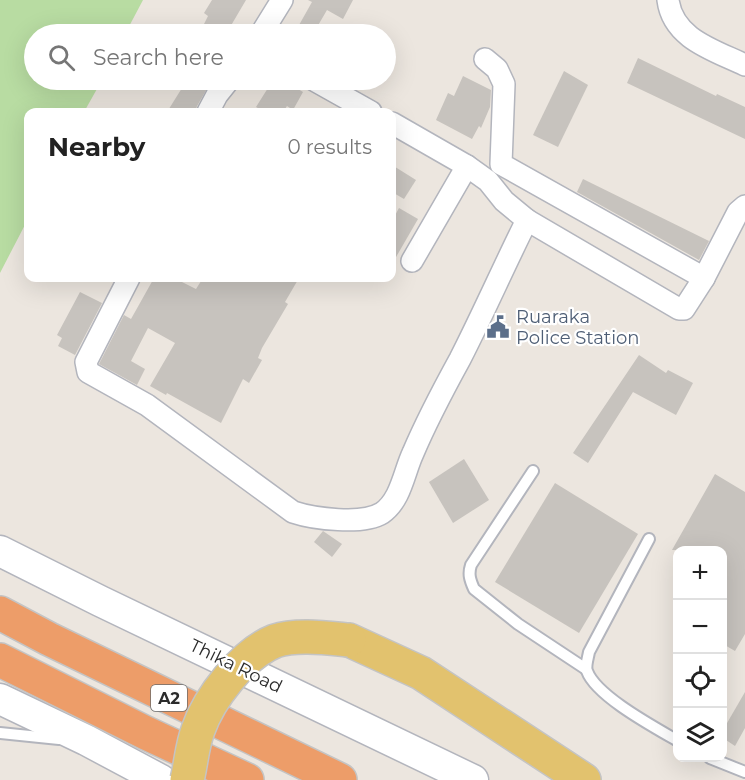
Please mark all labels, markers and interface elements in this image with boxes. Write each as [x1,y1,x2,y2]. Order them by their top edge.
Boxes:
search box [24,24,396,90]
icon: search [45,41,78,74]
text: Search here [93,44,224,71]
text: Nearby [48,131,145,163]
text: 0 results [287,135,372,159]
place label: Ruaraka Police Station [516,306,639,349]
public building icon: Ruaraka Police Station [485,314,511,340]
map controls [673,546,727,762]
button: + [673,546,727,600]
button: − [673,600,727,654]
street label: Thika Road [186,634,286,698]
button: locate [673,654,727,708]
road number: A2 [151,685,187,711]
button: layers [673,708,727,762]

